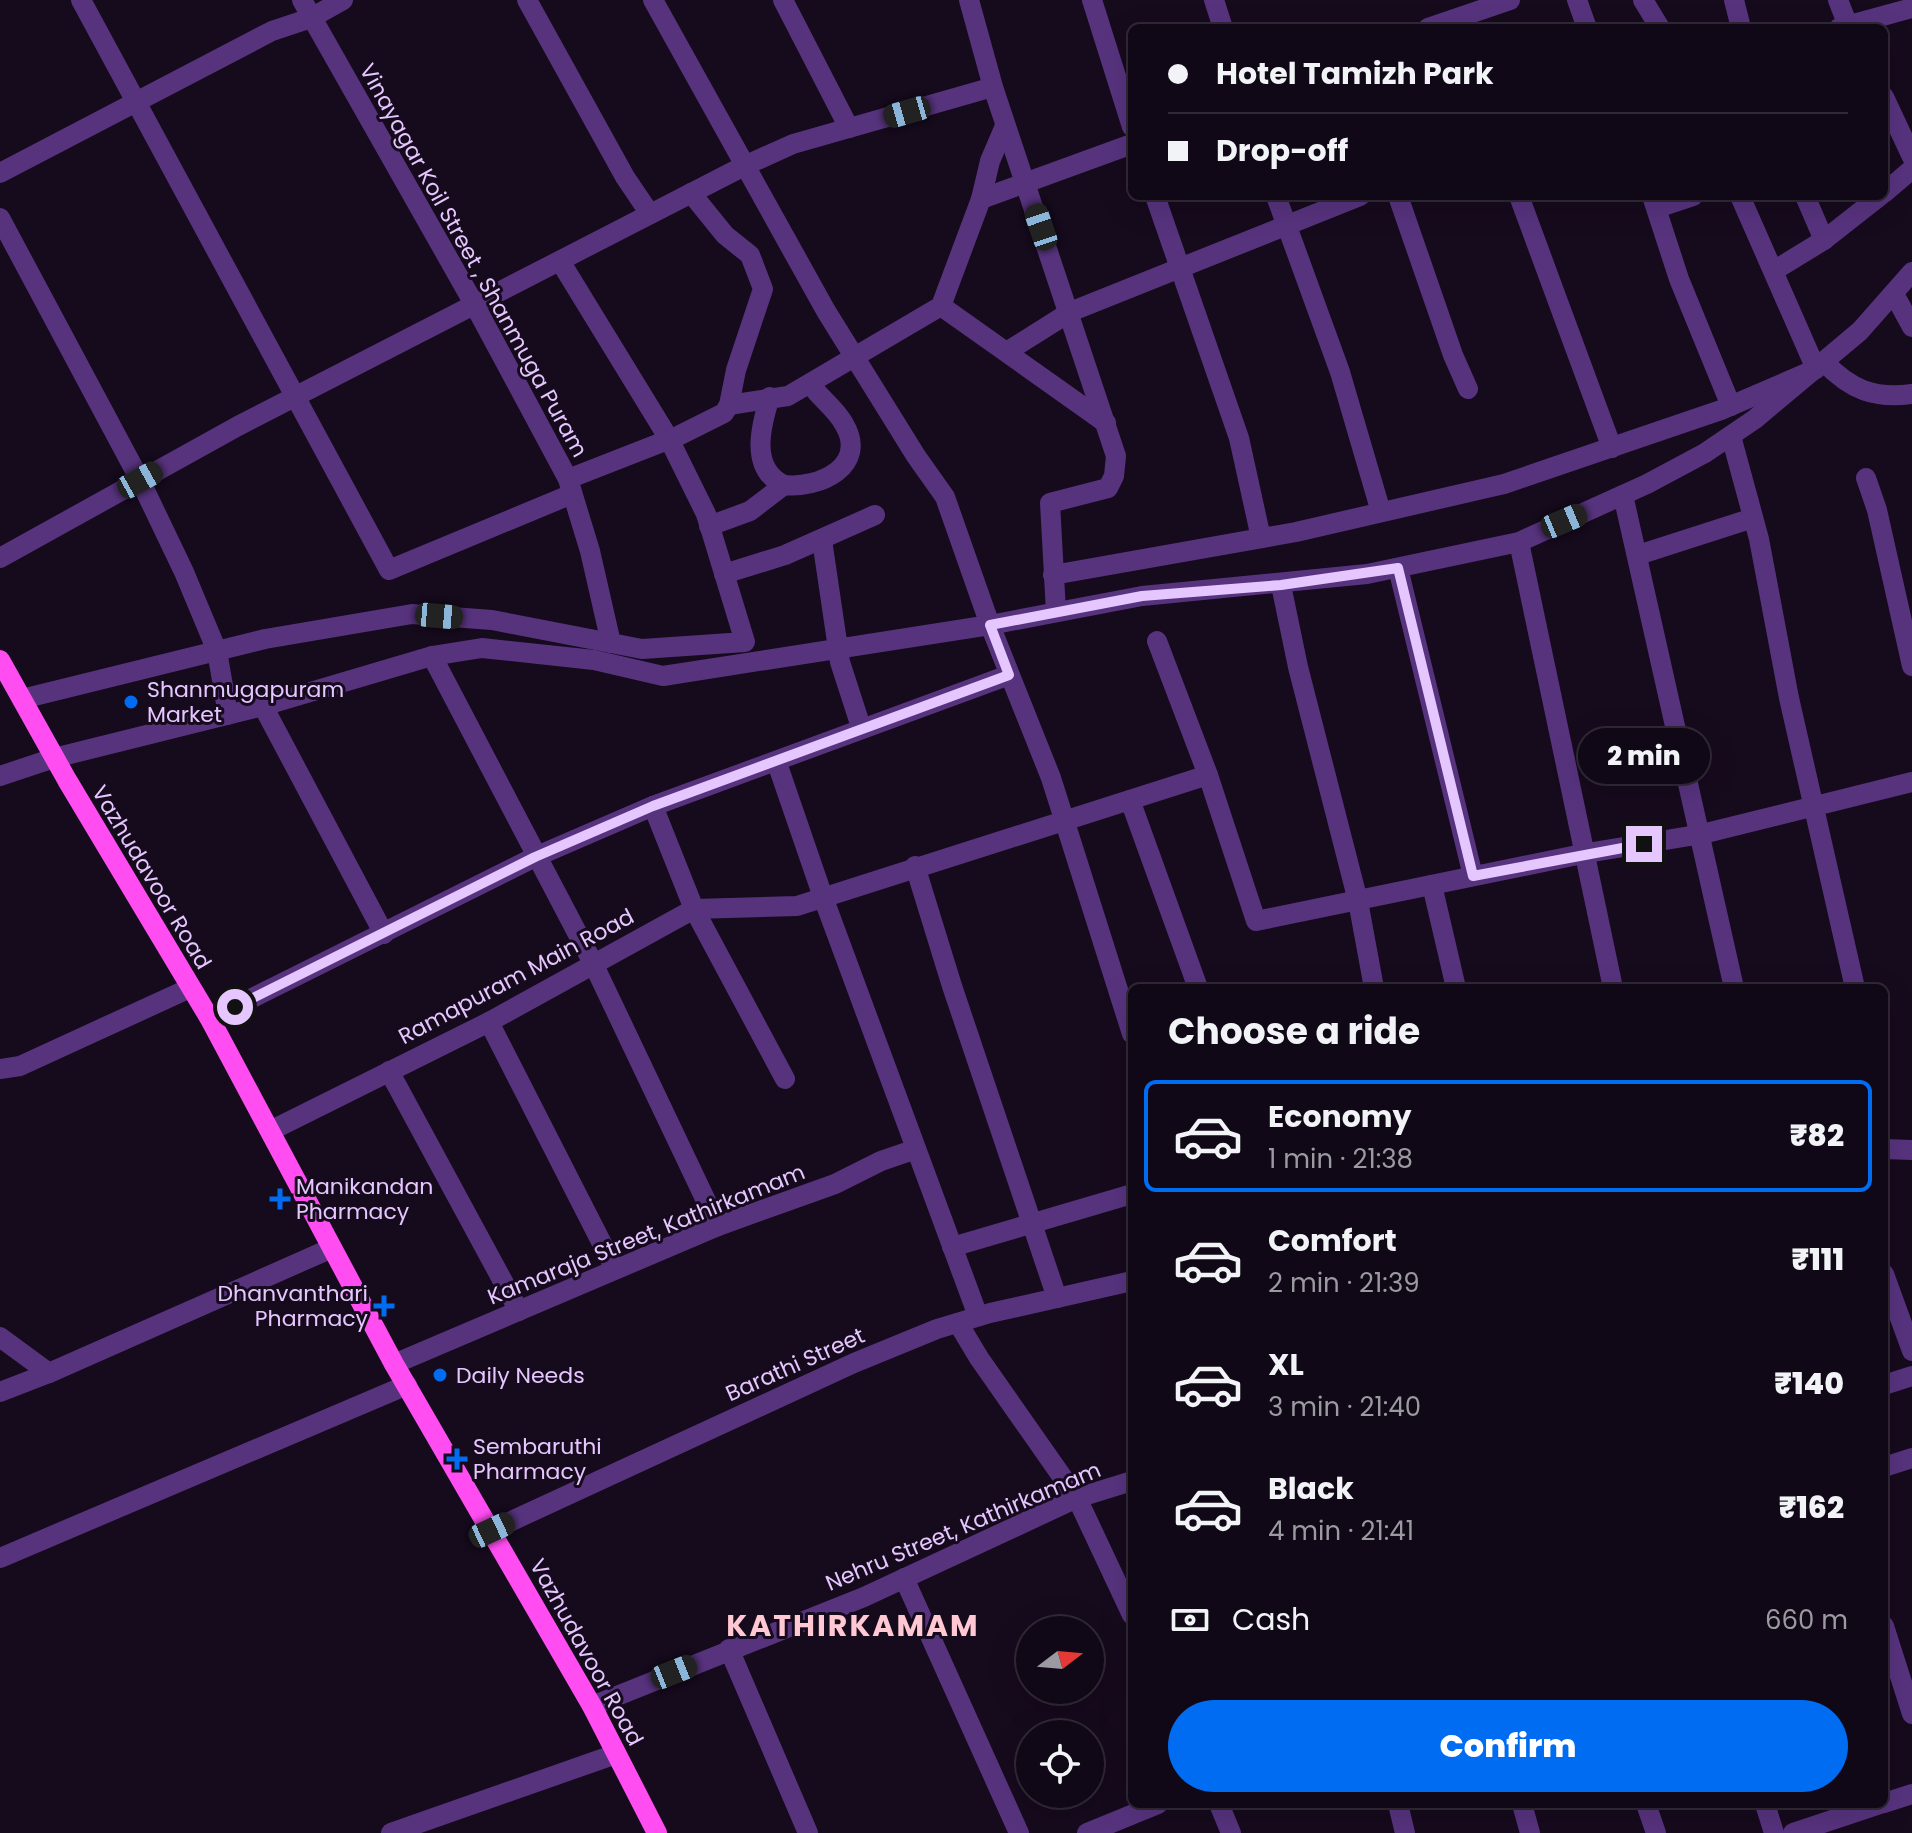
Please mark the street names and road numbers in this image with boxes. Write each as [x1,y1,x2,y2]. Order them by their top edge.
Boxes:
street label: Vinayagar Koil Street , Shanmuga Puram [352,58,595,463]
street label: Vazhudavoor Road [84,780,219,975]
street label: Ramapuram Main Road [393,901,640,1052]
street label: Kamaraja Street, Kathirkamam [483,1156,809,1312]
street label: Barathi Street [721,1320,870,1409]
street label: Nehru Street, Kathirkamam [821,1454,1106,1599]
street label: Vazhudavoor Road [522,1553,651,1751]

